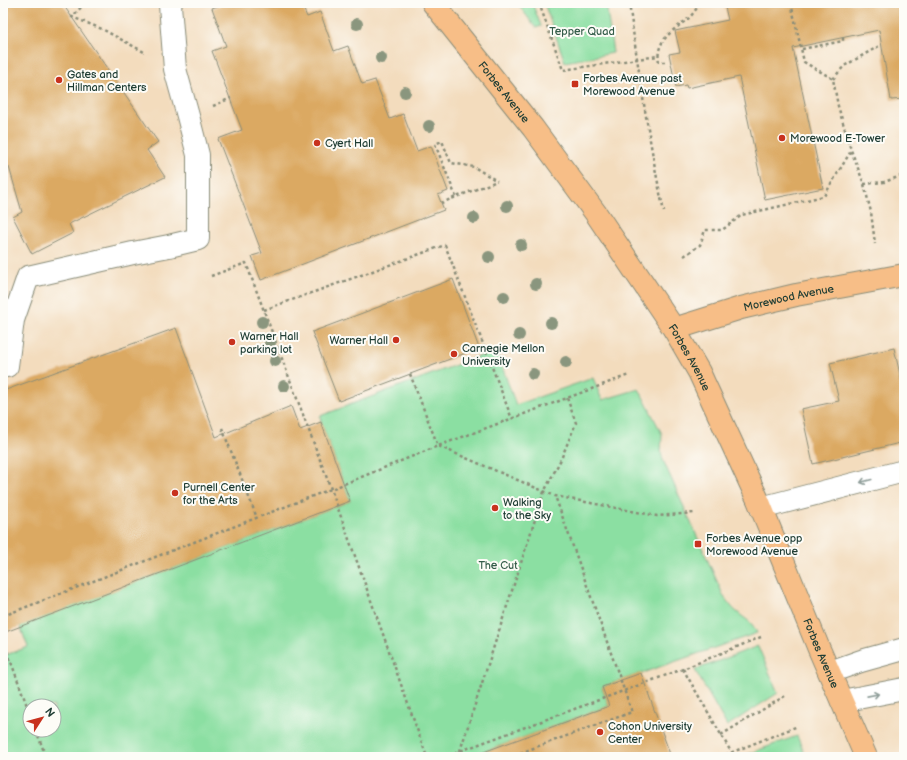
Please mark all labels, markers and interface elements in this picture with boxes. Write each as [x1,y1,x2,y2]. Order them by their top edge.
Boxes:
park label: Tepper Quad [549,25,615,38]
street label: Forbes Avenue [476,59,533,126]
place label: Gates and Hillman Centers [67,68,147,94]
place label: Forbes Avenue past Morewood Avenue [583,72,683,98]
marker: Gates and Hillman Centers [54,75,64,85]
marker: Forbes Avenue past Morewood Avenue [570,79,580,89]
place label: Morewood E-Tower [790,132,886,145]
marker: Morewood E-Tower [777,133,787,143]
place label: Cyert Hall [325,137,373,150]
marker: Cyert Hall [312,138,322,148]
street label: Morewood Avenue [742,282,835,314]
street label: Forbes Avenue [666,321,713,393]
place label: Warner Hall parking lot [240,330,298,356]
place label: Warner Hall [330,334,388,347]
marker: Warner Hall [391,335,401,345]
marker: Warner Hall parking lot [227,337,237,347]
place label: Carnegie Mellon University [462,342,544,368]
marker: Carnegie Mellon University [449,349,459,359]
one-way arrow [860,478,873,485]
place label: Purnell Center for the Arts [183,481,256,507]
marker: Purnell Center for the Arts [170,488,180,498]
place label: Walking to the Sky [503,496,551,522]
marker: Walking to the Sky [490,503,500,513]
place label: Forbes Avenue opp Morewood Avenue [706,532,802,558]
marker: Forbes Avenue opp Morewood Avenue [693,539,703,549]
park label: The Cut [478,559,518,572]
street label: Forbes Avenue [801,616,842,691]
one-way arrow [866,690,879,698]
north arrow [22,698,62,738]
text: N [42,705,57,720]
place label: Cohon University Center [608,720,692,746]
marker: Cohon University Center [595,727,605,737]

